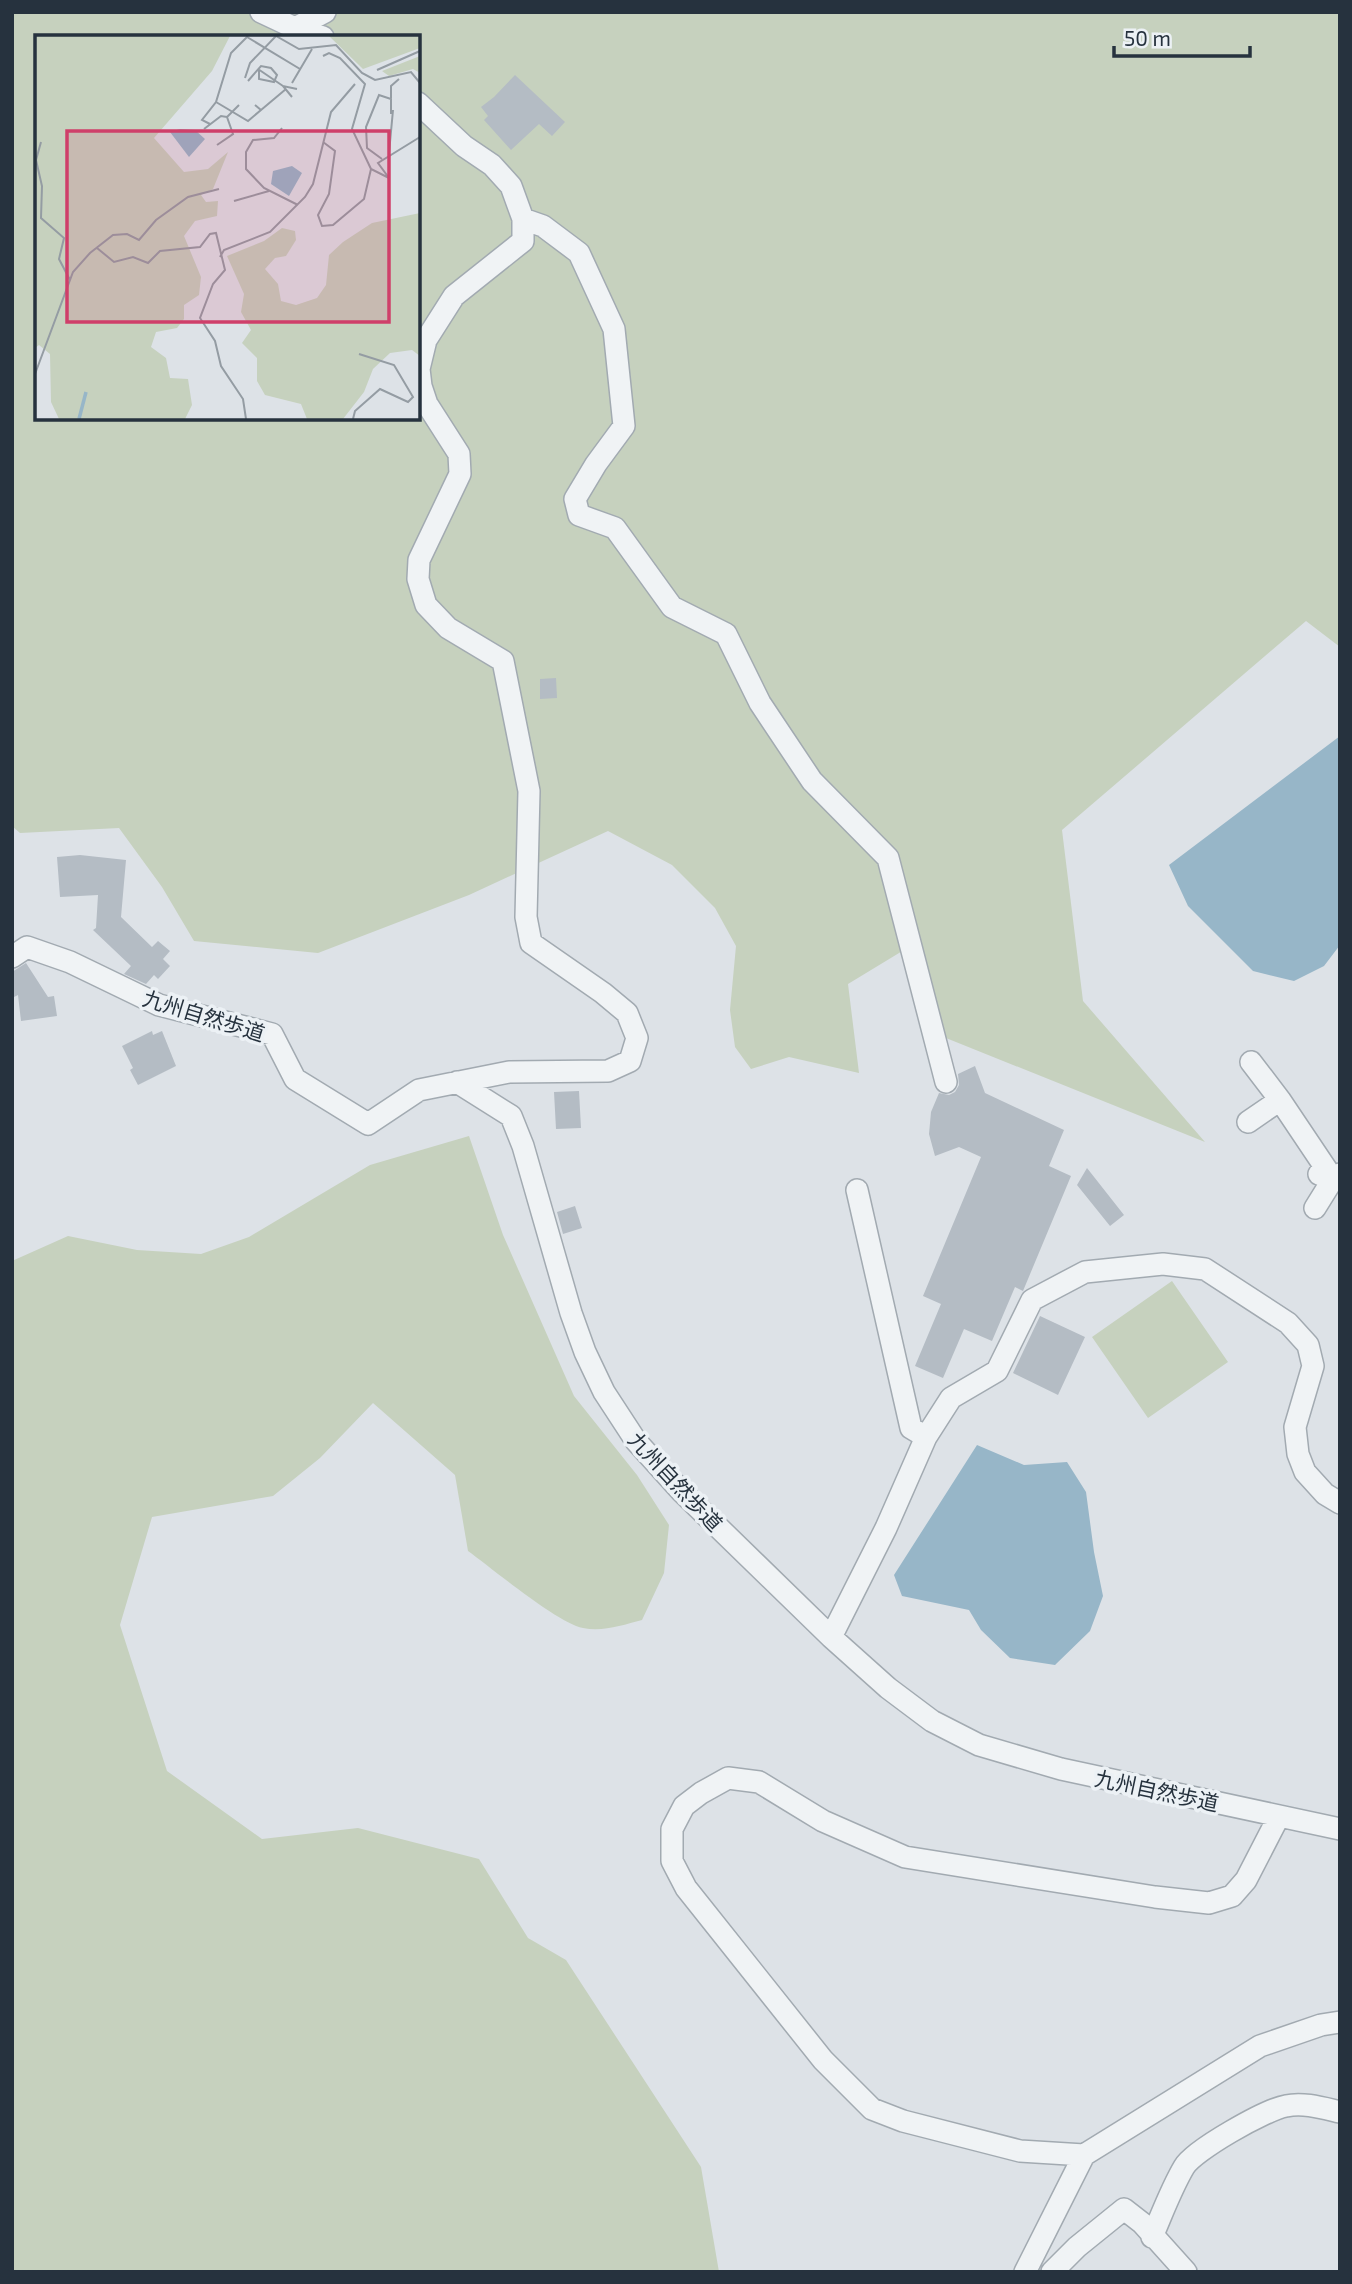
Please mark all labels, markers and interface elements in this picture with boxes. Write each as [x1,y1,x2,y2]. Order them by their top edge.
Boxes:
scale bar [1114,14,1250,58]
text: 50 m [1124,25,1171,50]
inset map [35,35,420,420]
street label: 九州自然歩道 [140,985,268,1045]
street label: 九州自然歩道 [624,1426,728,1536]
street label: 九州自然歩道 [1093,1765,1221,1815]

